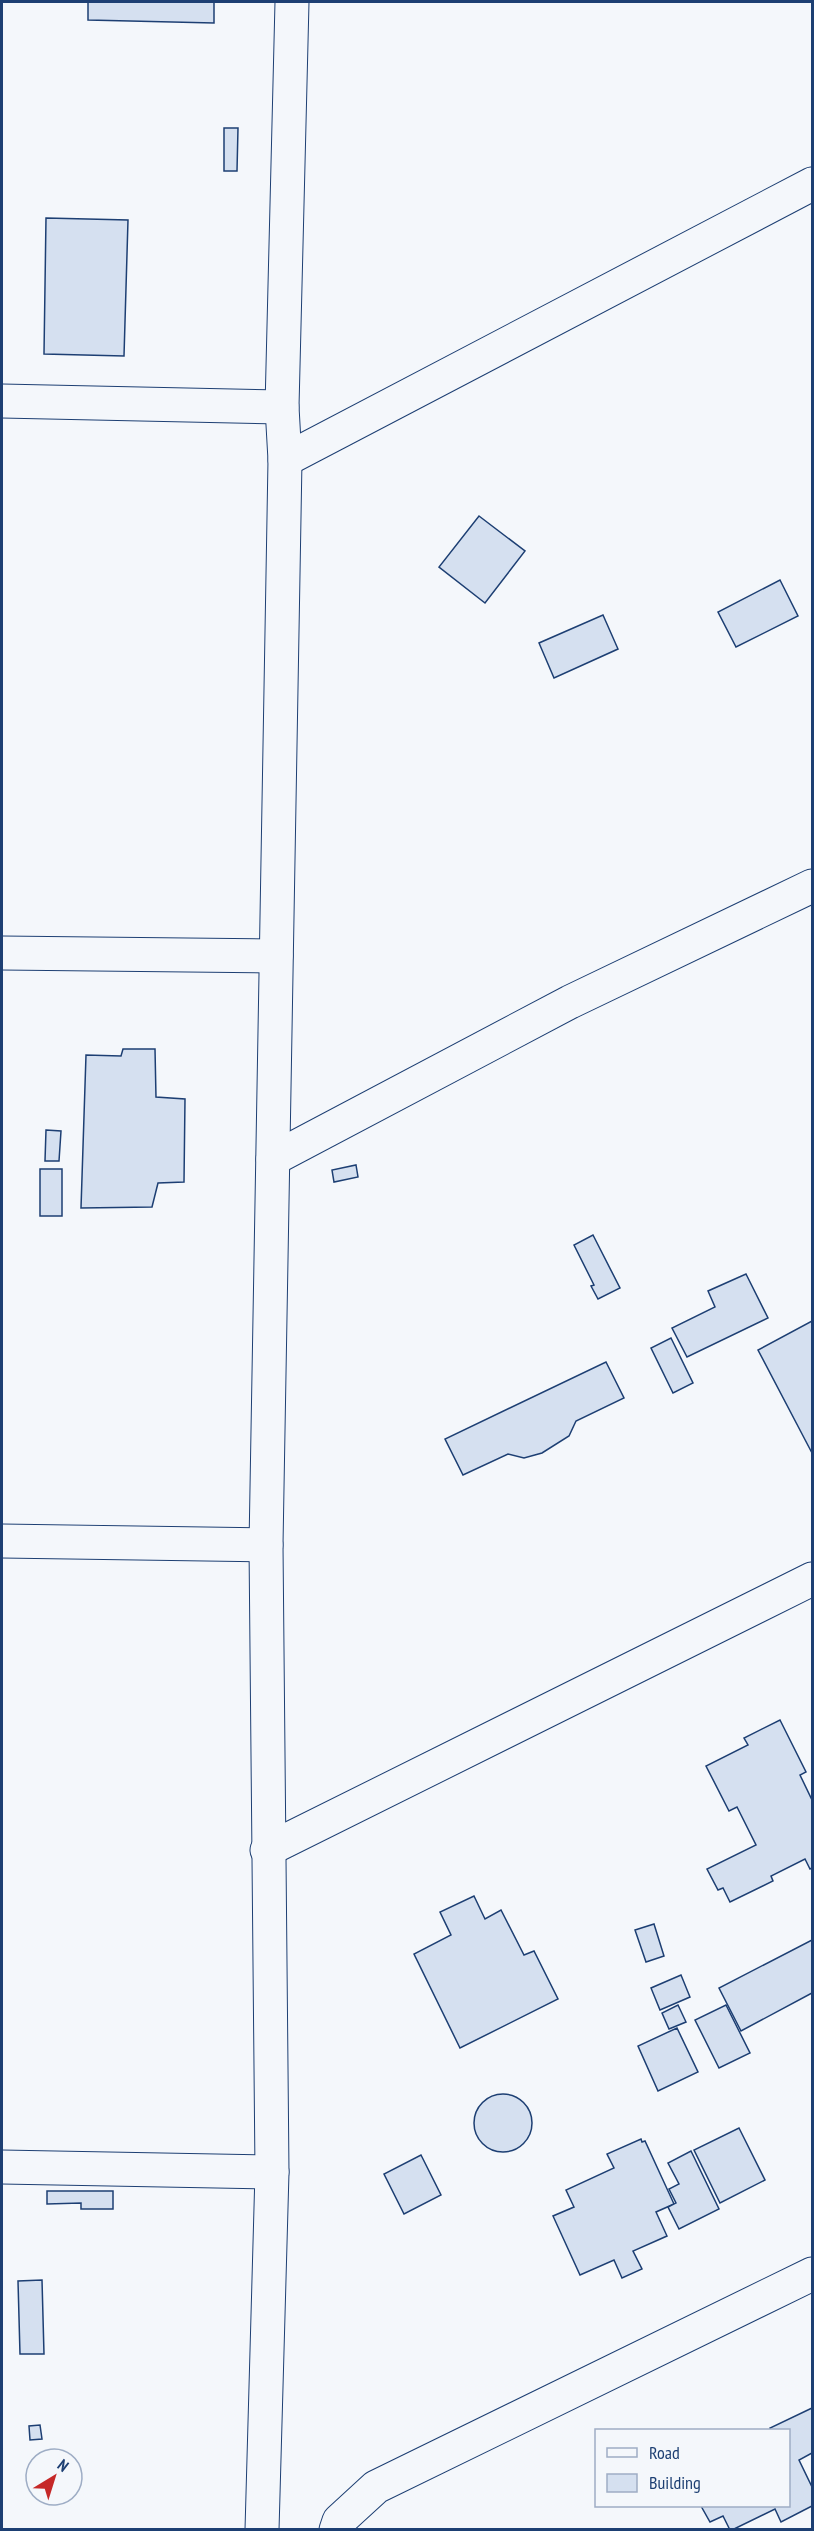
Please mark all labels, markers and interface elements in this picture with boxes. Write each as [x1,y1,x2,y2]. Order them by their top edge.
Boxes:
legend [595,2429,790,2507]
text: Road [649,2441,680,2464]
north arrow [24,2447,84,2507]
text: N [54,2455,73,2476]
text: Building [649,2471,701,2494]

